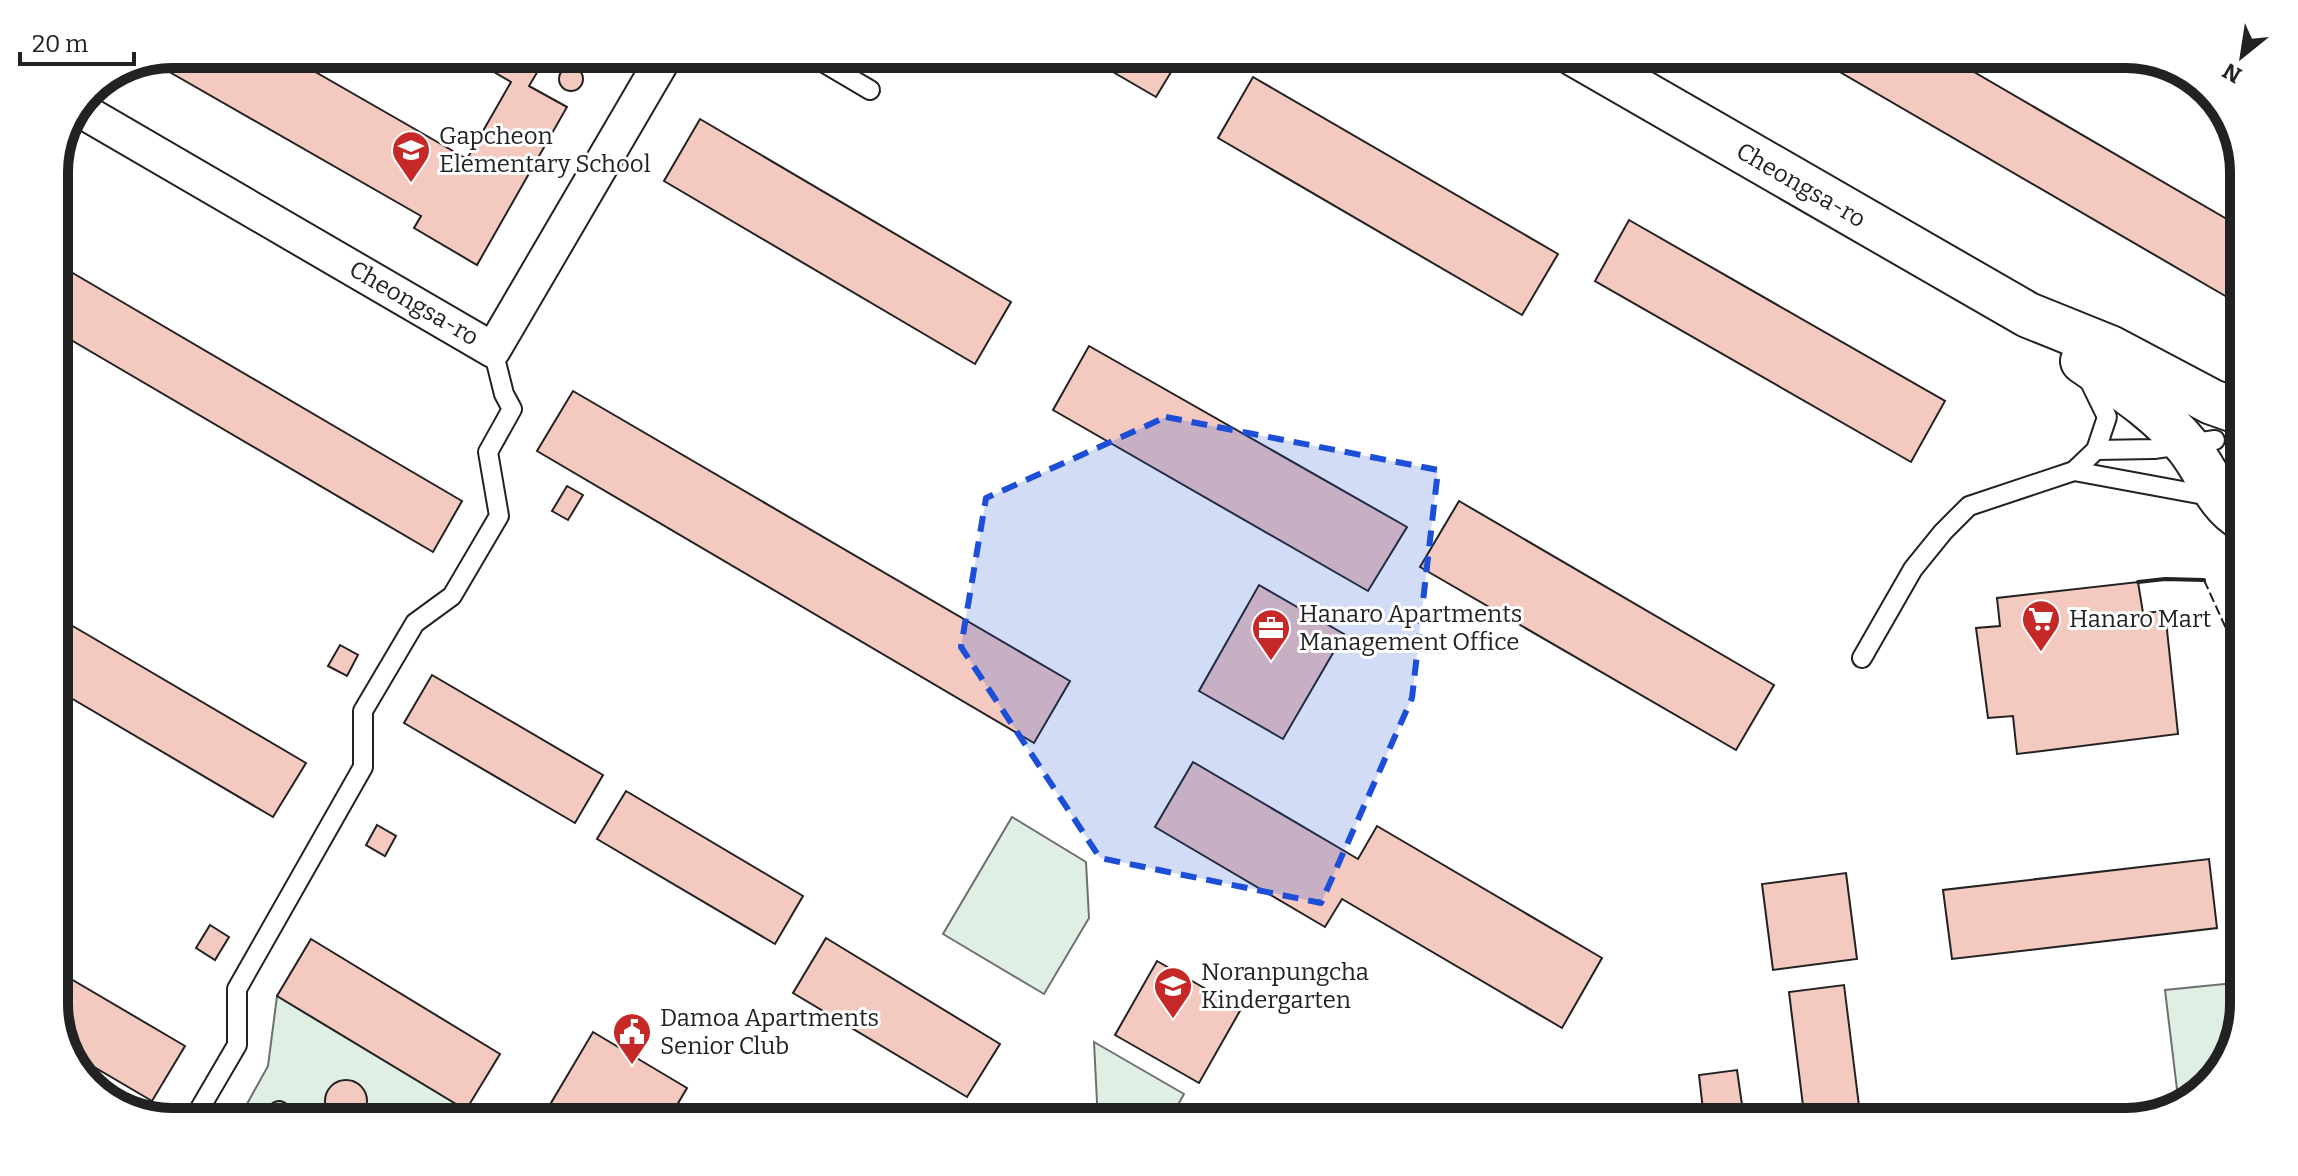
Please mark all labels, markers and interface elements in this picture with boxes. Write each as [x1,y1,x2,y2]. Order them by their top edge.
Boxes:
scale bar [20,16,134,66]
north arrow [2202,16,2282,96]
text: 20 m [32,30,88,58]
text: N [2218,57,2246,89]
place label: Gapcheon Elementary School [439,122,651,178]
school or university icon: Gapcheon Elementary School [390,129,432,184]
street label: Cheongsa-ro [1731,137,1871,233]
street label: Cheongsa-ro [344,255,484,351]
supermarket icon: Hanaro Mart [2020,598,2062,653]
place label: Hanaro Apartments Management Office [1299,600,1522,656]
place label: Hanaro Mart [2069,605,2212,633]
office icon: Hanaro Apartments Management Office [1250,607,1292,662]
place label: Noranpungcha Kindergarten [1201,958,1369,1014]
school or university icon: Noranpungcha Kindergarten [1152,965,1194,1020]
place label: Damoa Apartments Senior Club [660,1004,879,1060]
public building icon: Damoa Apartments Senior Club [611,1011,653,1066]

